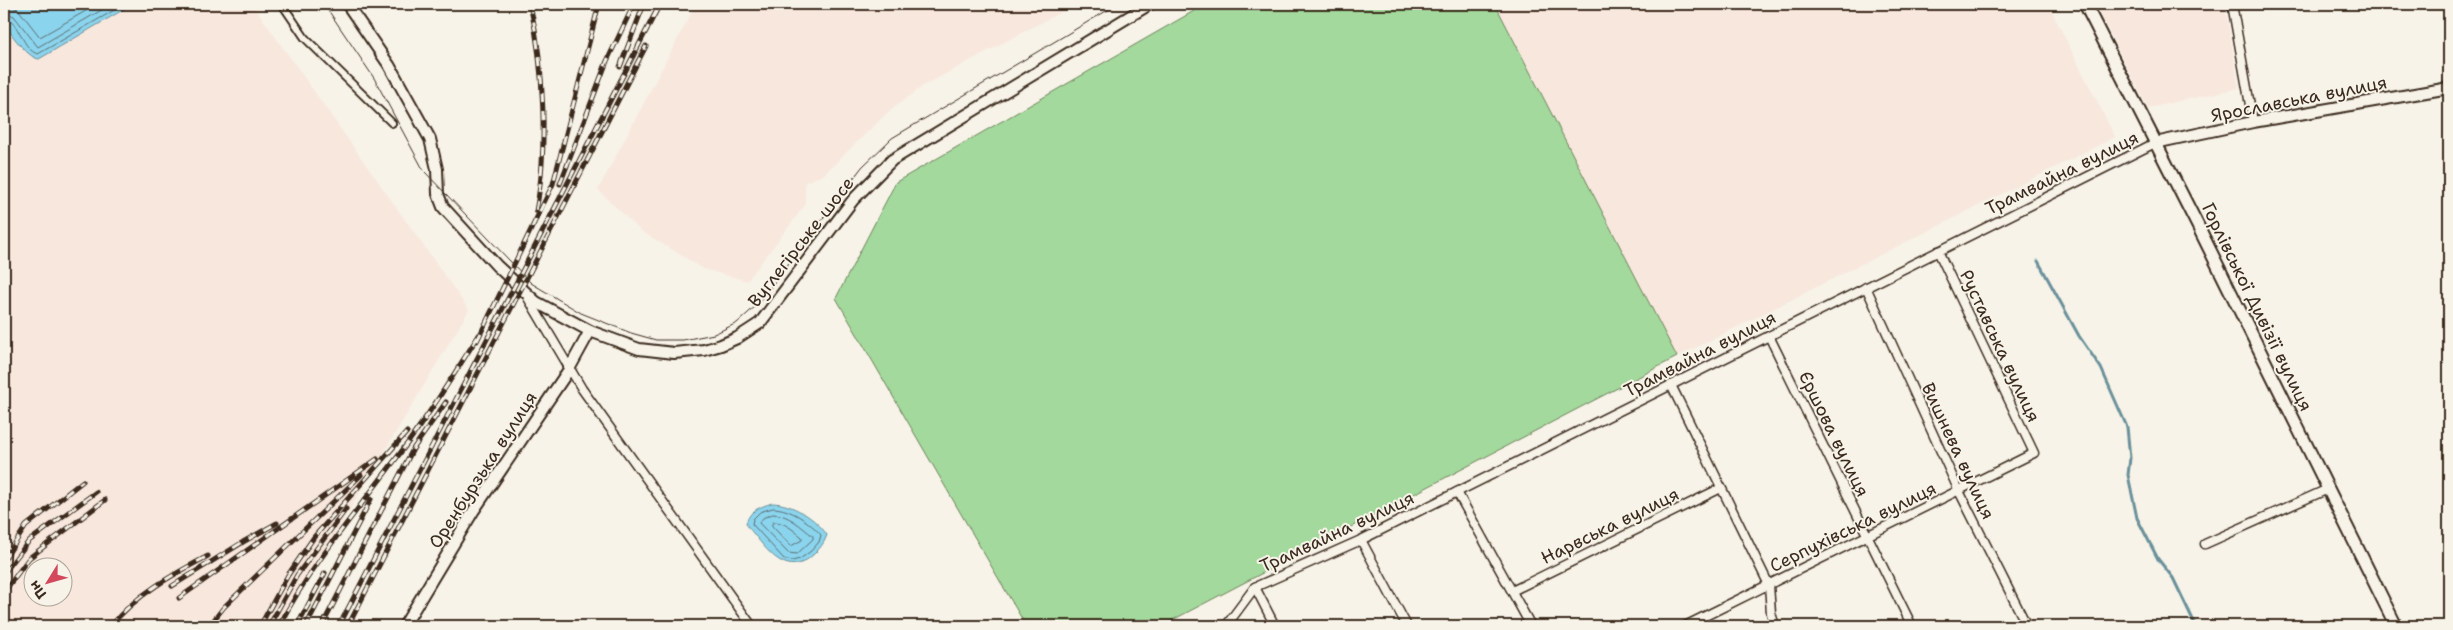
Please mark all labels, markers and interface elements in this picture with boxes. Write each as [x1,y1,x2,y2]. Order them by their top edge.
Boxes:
street label: Ярославська вулиця [2209,70,2389,128]
street label: Трамвайна вулиця [1981,125,2143,221]
street label: Вуглегірське шосе [742,172,860,312]
street label: Горлівської Дивізії вулиця [2196,199,2318,415]
street label: Руставська вулиця [1954,266,2046,426]
street label: Трамвайна вулиця [1620,305,1780,403]
street label: Єршова вулиця [1793,367,1875,501]
street label: Вишнева вулиця [1916,379,2000,523]
street label: Оренбурзька вулиця [423,387,543,553]
street label: Серпухівська вулиця [1766,476,1940,578]
street label: Нарвська вулиця [1537,482,1683,570]
street label: Трамвайна вулиця [1256,486,1418,578]
north arrow [22,558,72,608]
text: Пн [25,577,50,603]

